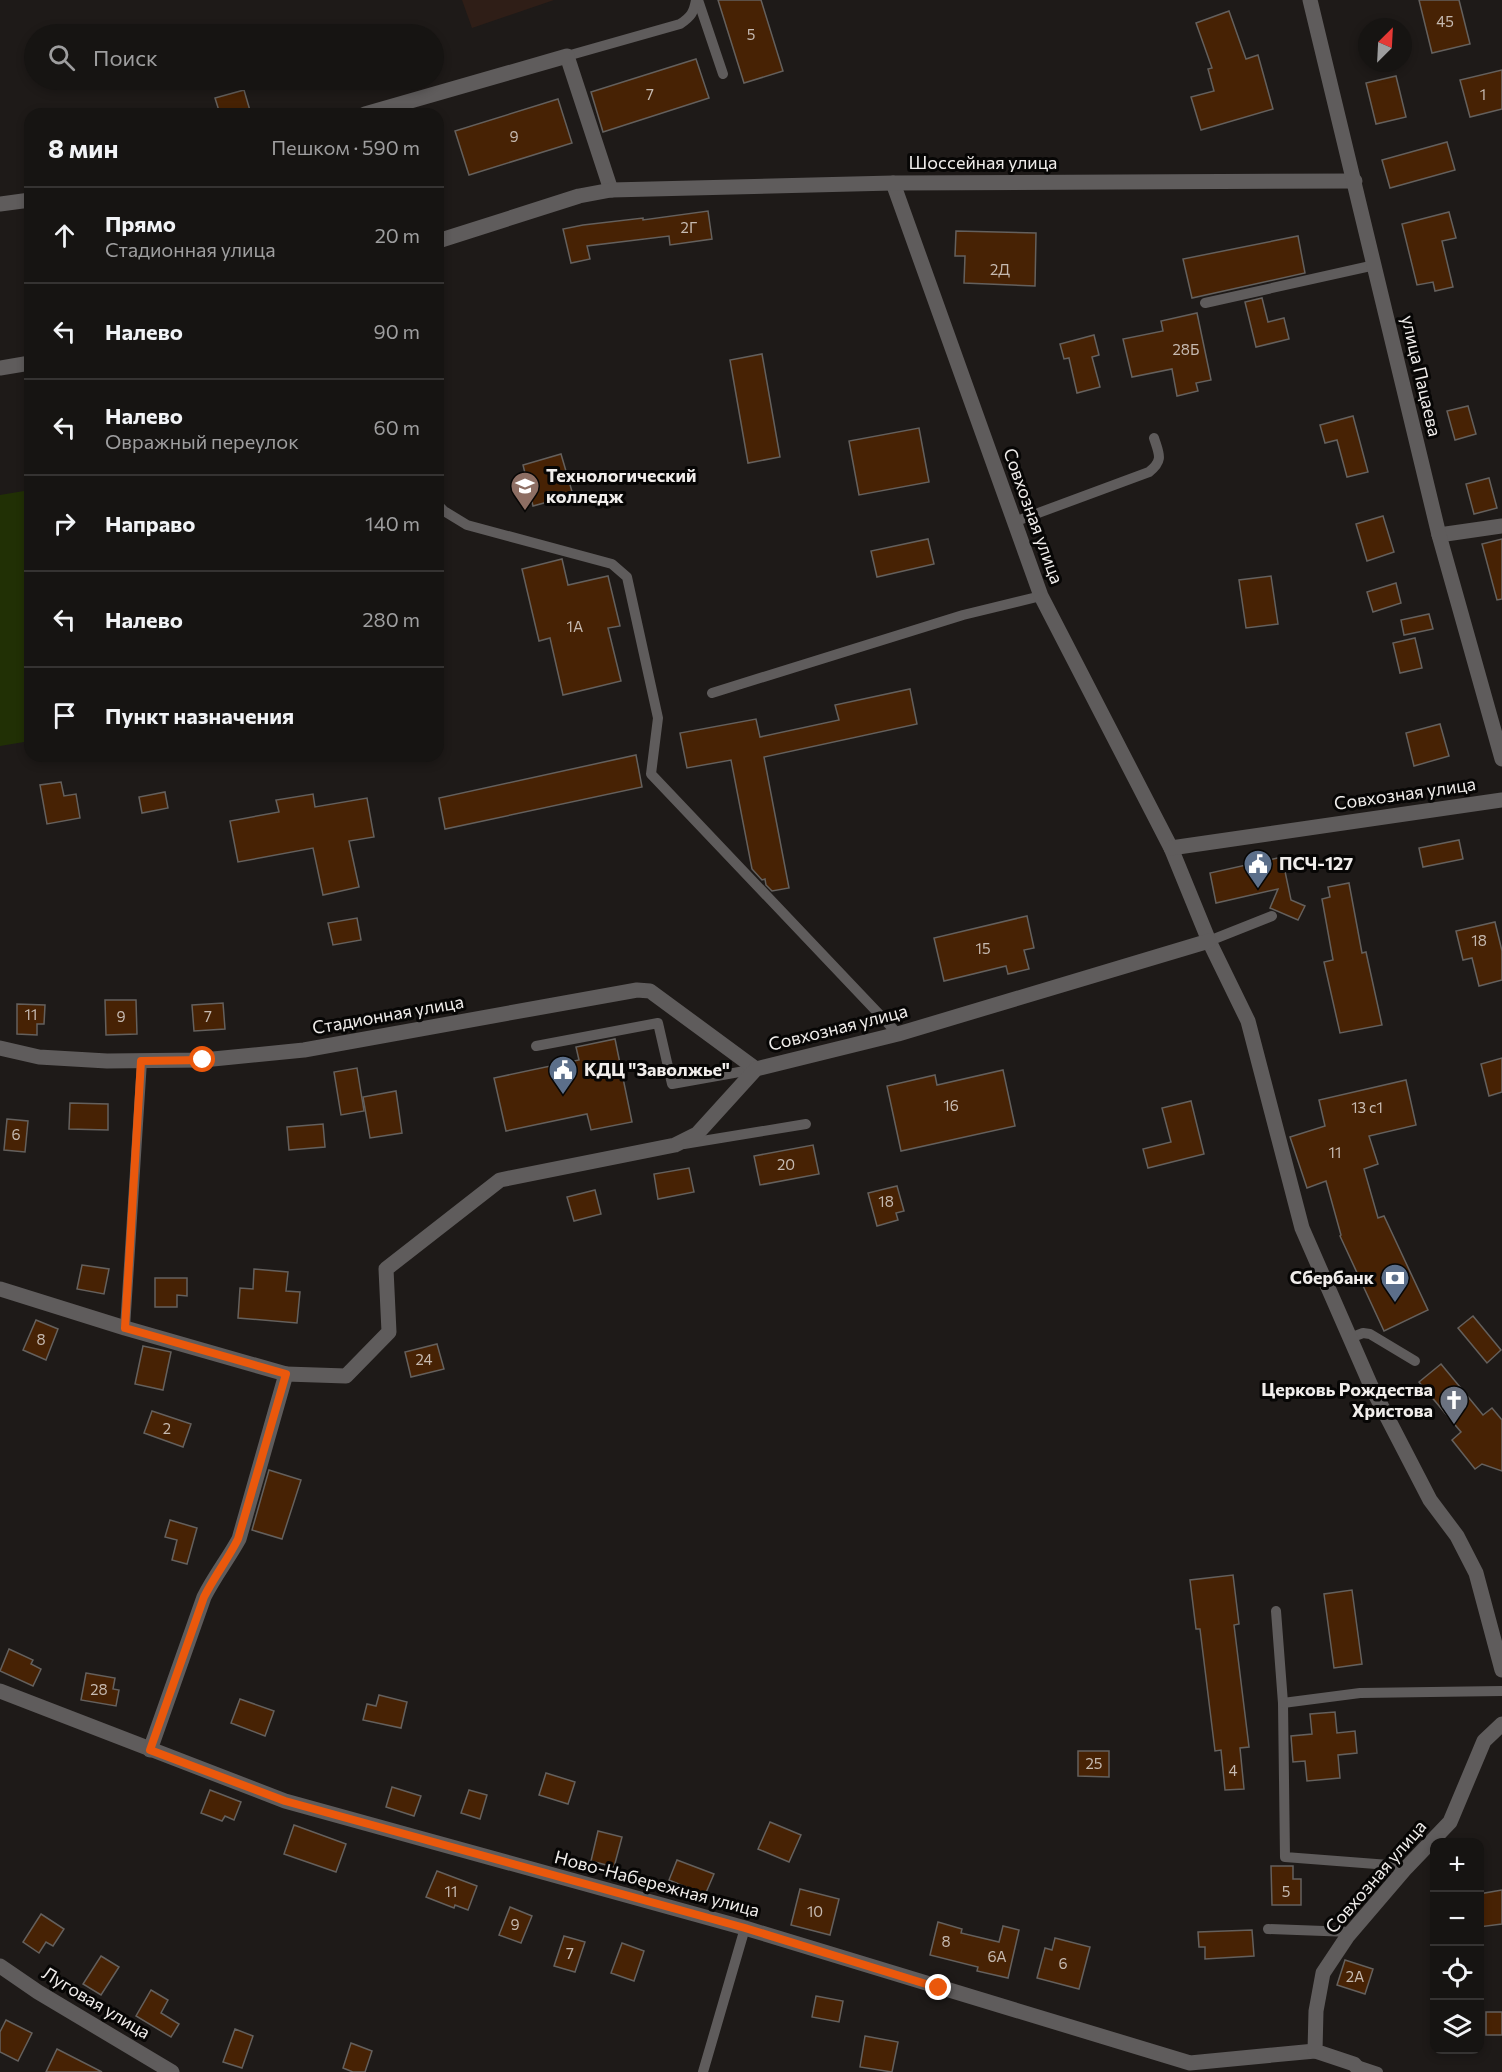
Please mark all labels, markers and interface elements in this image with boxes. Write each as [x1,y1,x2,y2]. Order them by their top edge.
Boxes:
house number: 45 [1436,12,1454,30]
north arrow [1358,18,1412,72]
search box [24,24,444,90]
house number: 5 [747,25,755,43]
icon: search [45,41,78,74]
text: Поиск [93,44,158,71]
house number: 7 [646,85,654,103]
house number: 1 [1480,85,1486,103]
house number: 9 [509,127,519,145]
text: 8 мин [48,132,119,163]
text: Пешком · 590 m [271,135,420,159]
street label: Шоссейная улица [909,151,1057,173]
text: Прямо [105,210,176,237]
house number: 2Г [681,218,697,236]
icon: ahead [48,219,81,252]
text: 20 m [375,223,420,247]
text: Стадионная улица [105,237,276,261]
house number: 2Д [990,260,1010,278]
street label: улица Пацаева [1397,313,1447,438]
icon: left [48,315,81,348]
text: Налево [105,318,183,345]
text: 90 m [374,319,420,343]
house number: 28Б [1173,340,1199,358]
text: Налево [105,402,183,429]
icon: left [48,411,81,444]
text: 60 m [374,415,420,439]
text: Овражный переулок [105,429,299,453]
street label: Совхозная улица [999,445,1069,587]
place label: Технологический колледж [546,464,696,507]
school or university icon: Технологический колледж [509,470,541,512]
icon: right [48,507,81,540]
text: Направо [105,510,195,537]
text: 140 m [365,511,420,535]
icon: left [48,603,81,636]
text: Налево [105,606,183,633]
text: 280 m [362,607,420,631]
house number: 1А [567,617,583,635]
icon: arrive [48,699,81,732]
text: Пункт назначения [105,702,294,729]
street label: Совхозная улица [1333,772,1477,814]
public building icon: ПСЧ-127 [1242,848,1274,890]
place label: ПСЧ-127 [1279,852,1353,874]
house number: 18 [1471,931,1487,949]
house number: 15 [975,939,991,957]
street label: Стадионная улица [310,990,465,1038]
street label: Совхозная улица [766,999,910,1055]
house number: 11 [25,1005,37,1023]
house number: 9 [116,1007,126,1025]
house number: 7 [204,1007,212,1025]
route start [189,1046,215,1072]
public building icon: КДЦ "Заволжье" [547,1054,579,1096]
place label: КДЦ "Заволжье" [584,1058,730,1080]
house number: 16 [943,1096,959,1114]
house number: 13 с1 [1351,1098,1383,1116]
house number: 6 [11,1125,21,1143]
house number: 11 [1329,1143,1341,1161]
house number: 20 [777,1155,795,1173]
house number: 18 [878,1192,894,1210]
bank icon: Сбербанк [1379,1262,1411,1304]
place label: Сбербанк [1290,1266,1375,1288]
house number: 8 [36,1330,46,1348]
house number: 24 [415,1350,433,1368]
place label: Церковь Рождества Христова [1261,1378,1433,1421]
church icon: Церковь Рождества Христова [1438,1384,1470,1426]
house number: 2 [163,1419,171,1437]
house number: 28 [90,1680,108,1698]
house number: 25 [1086,1754,1102,1772]
house number: 4 [1229,1761,1238,1779]
street label: Совхозная улица [1320,1815,1430,1937]
map controls [1430,1838,1484,2054]
button: + [1430,1838,1484,1892]
street label: Ново-Набережная улица [552,1845,762,1921]
house number: 11 [445,1882,457,1900]
house number: 5 [1282,1882,1290,1900]
button: − [1430,1892,1484,1946]
house number: 10 [807,1902,823,1920]
house number: 9 [510,1915,520,1933]
house number: 8 [941,1932,951,1950]
house number: 7 [566,1944,574,1962]
button: locate [1430,1946,1484,2000]
house number: 6А [987,1947,1007,1965]
house number: 6 [1058,1954,1068,1972]
street label: Луговая улица [38,1961,155,2043]
house number: 2А [1346,1967,1364,1985]
route end [925,1974,951,2000]
button: layers [1430,2000,1484,2054]

